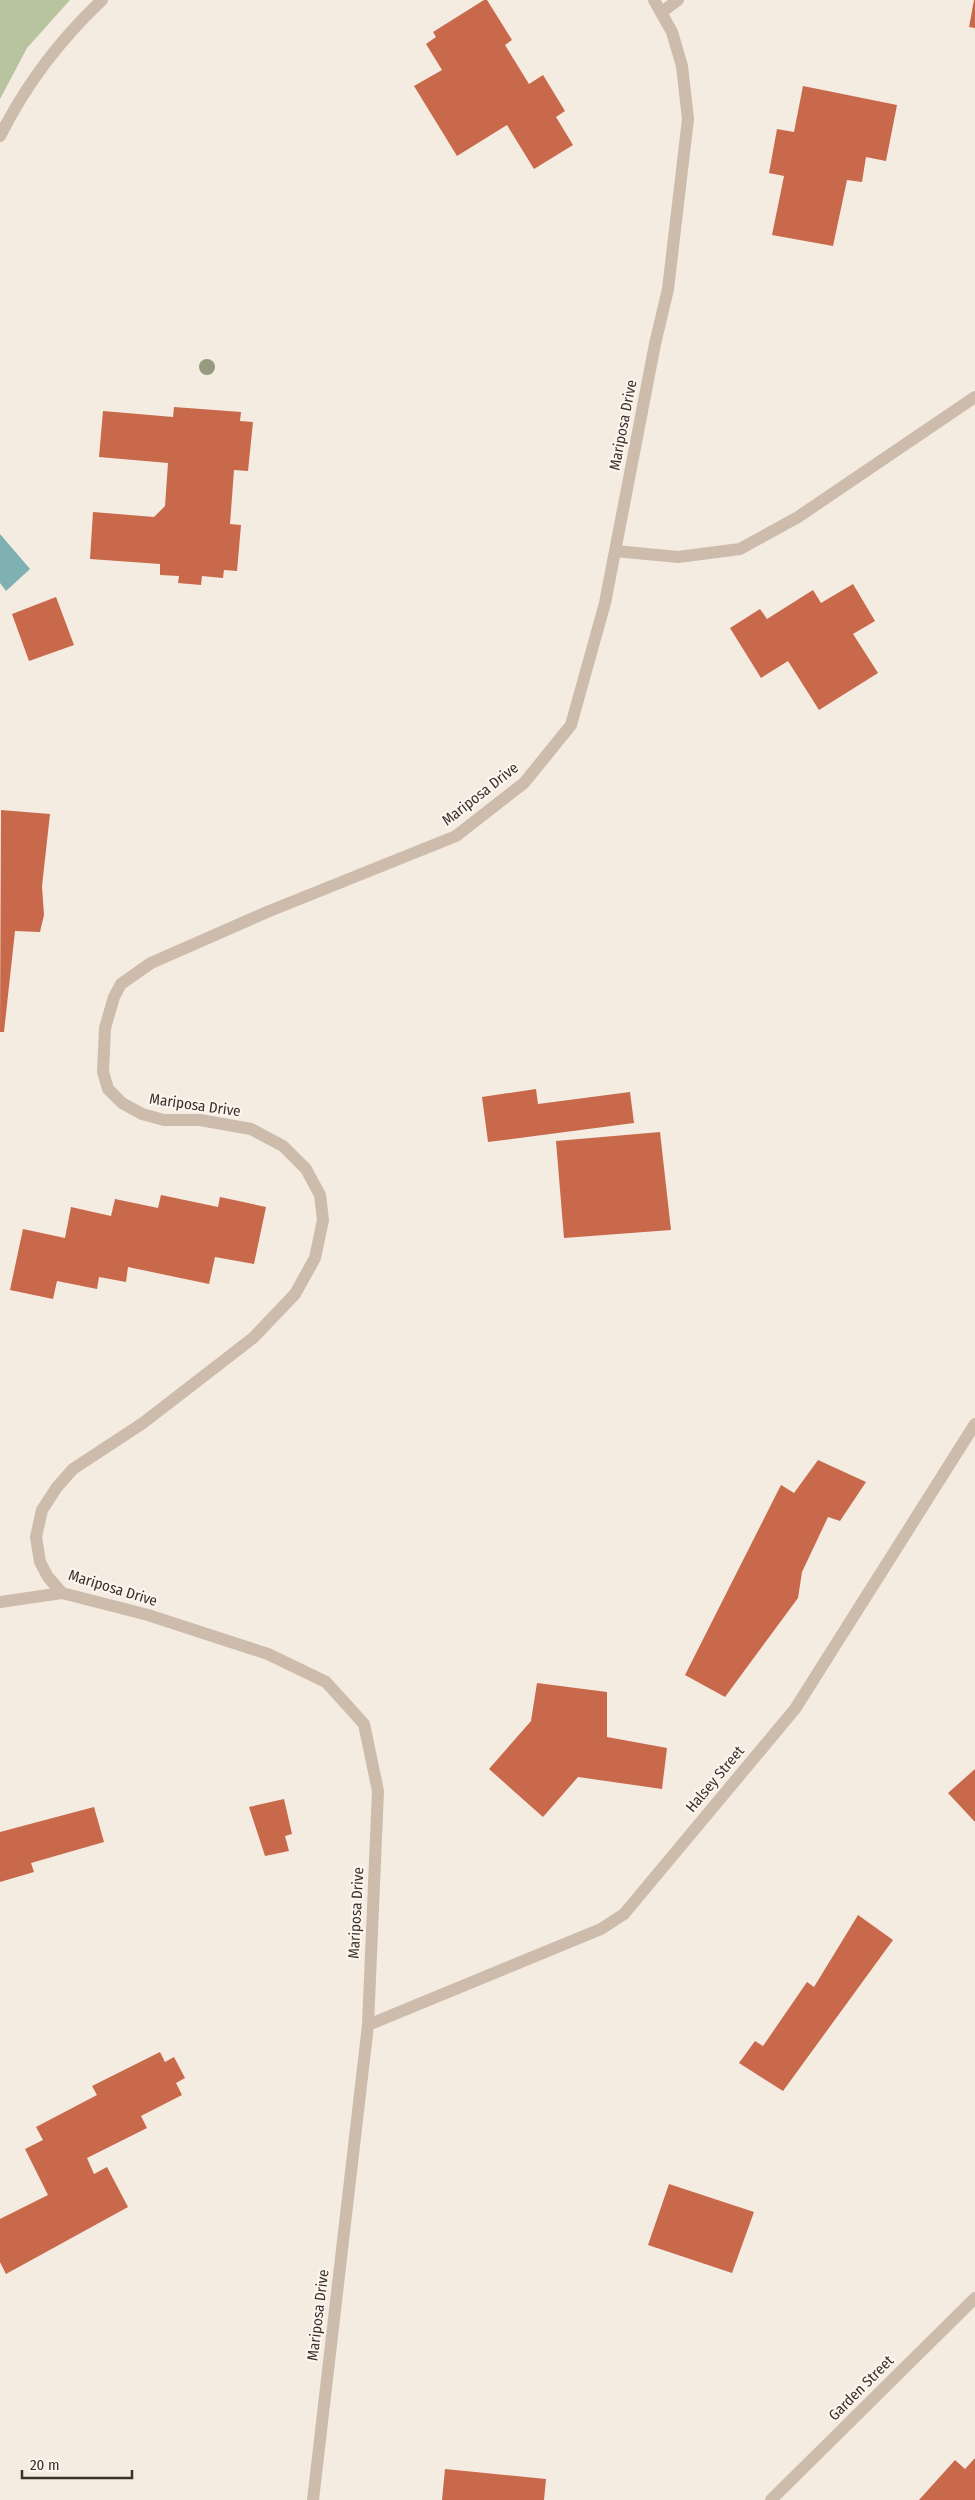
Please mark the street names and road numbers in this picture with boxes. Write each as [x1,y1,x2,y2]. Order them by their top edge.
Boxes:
street label: Mariposa Drive [605,378,641,472]
street label: Mariposa Drive [438,759,522,829]
street label: Mariposa Drive [148,1090,242,1120]
street label: Mariposa Drive [66,1566,160,1610]
street label: Halsey Street [682,1742,748,1816]
street label: Mariposa Drive [345,1867,367,1959]
street label: Mariposa Drive [303,2268,333,2362]
street label: Garden Street [825,2352,897,2424]

